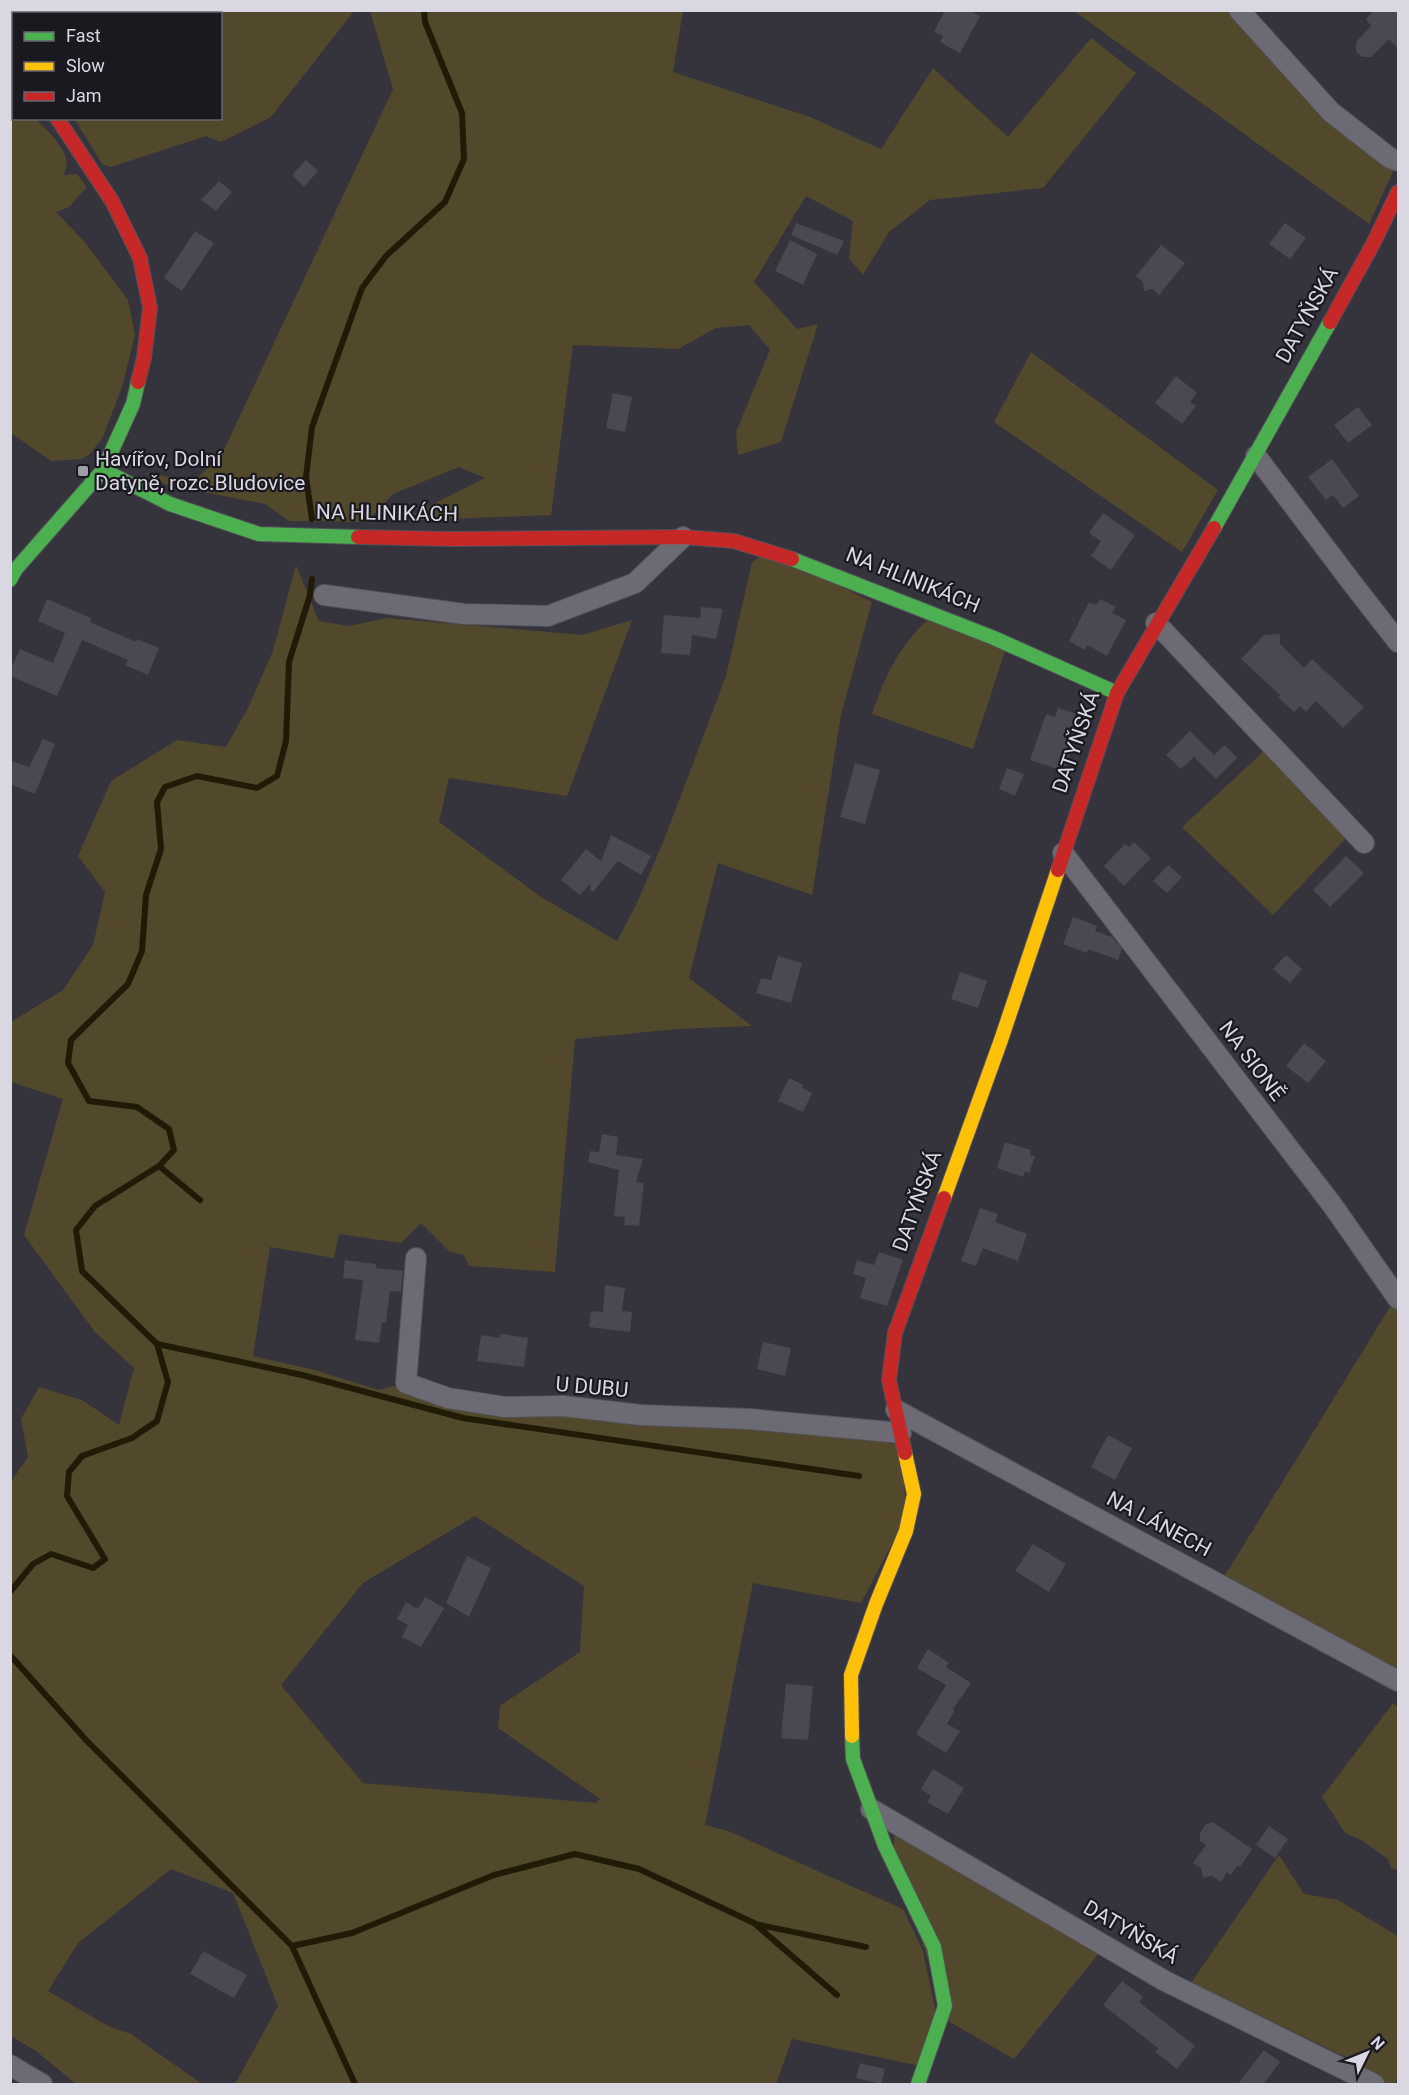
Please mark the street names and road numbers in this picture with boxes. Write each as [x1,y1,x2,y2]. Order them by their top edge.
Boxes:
street label: DATYŇSKÁ [1271,263,1343,367]
street label: NA HLINIKÁCH [316,500,458,526]
street label: NA HLINIKÁCH [843,542,983,618]
street label: DATYŇSKÁ [1047,688,1105,796]
street label: NA SIONĚ [1214,1016,1290,1106]
street label: DATYŇSKÁ [888,1147,946,1255]
street label: U DUBU [555,1372,629,1402]
street label: NA LÁNECH [1103,1486,1215,1562]
street label: DATYŇSKÁ [1079,1895,1183,1969]

